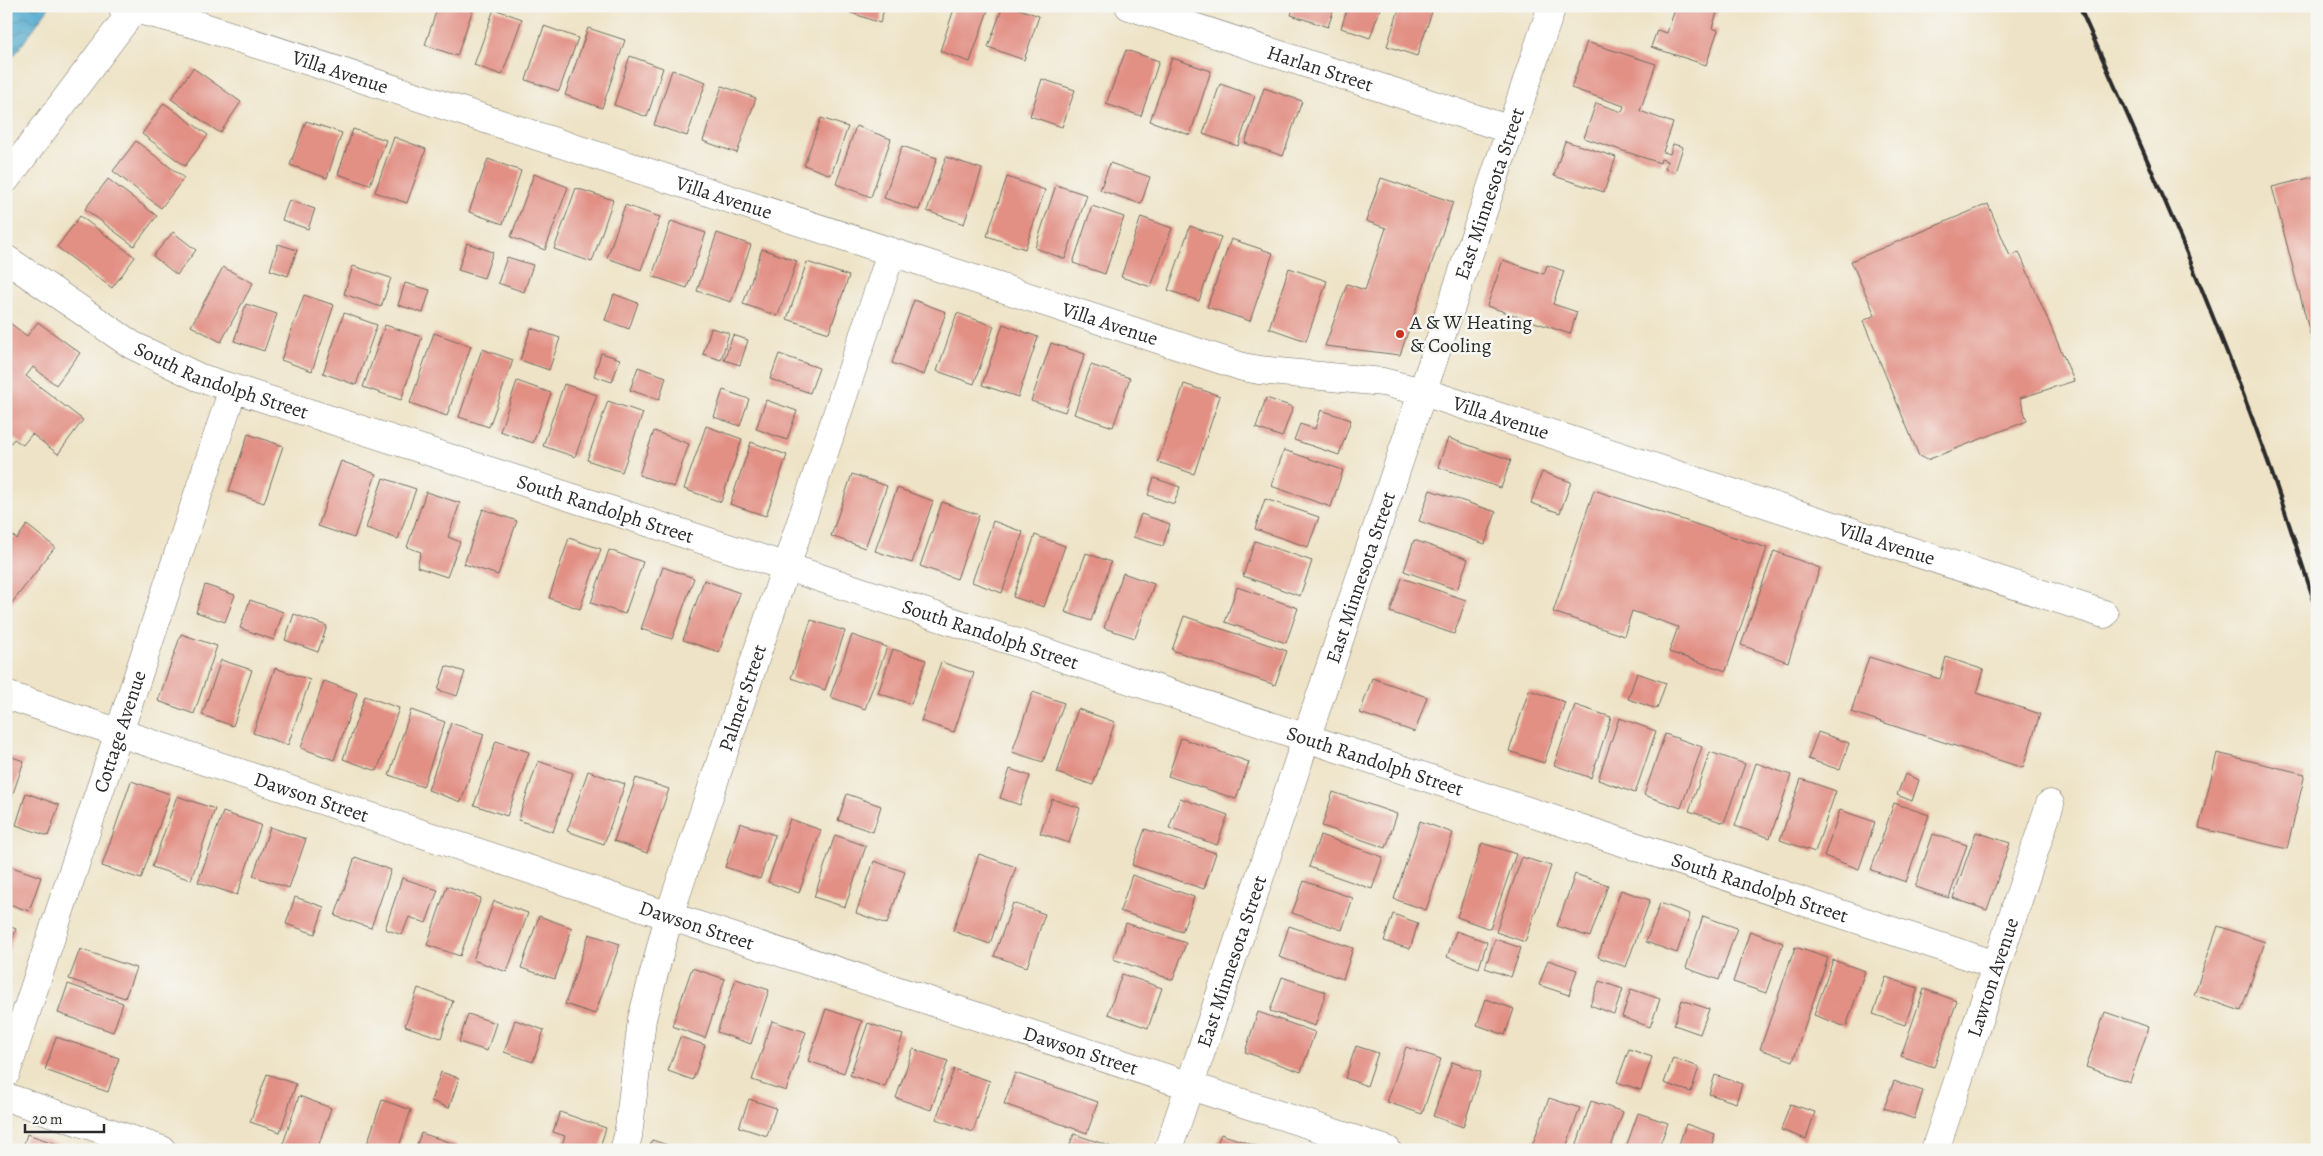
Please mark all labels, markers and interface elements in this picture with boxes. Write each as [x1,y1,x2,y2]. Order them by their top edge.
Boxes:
street label: Harlan Street [1264,38,1377,98]
street label: Villa Avenue [288,43,392,100]
street label: East Minnesota Street [1448,104,1531,283]
street label: Villa Avenue [672,169,776,226]
street label: Villa Avenue [1058,295,1162,352]
place label: A & W Heating & Cooling [1409,309,1532,359]
marker: A & W Heating & Cooling [1394,328,1406,340]
street label: South Randolph Street [130,335,312,425]
street label: Villa Avenue [1448,389,1553,446]
street label: South Randolph Street [514,467,698,550]
street label: East Minnesota Street [1319,487,1402,667]
street label: Villa Avenue [1834,515,1939,572]
street label: South Randolph Street [899,592,1083,676]
street label: Palmer Street [712,640,773,755]
street label: Cottage Avenue [87,667,152,796]
street label: South Randolph Street [1283,719,1467,802]
street label: Dawson Street [251,765,373,829]
street label: South Randolph Street [1668,846,1852,929]
street label: East Minnesota Street [1190,871,1273,1051]
street label: Dawson Street [636,894,758,956]
street label: Lawton Avenue [1960,914,2025,1041]
street label: Dawson Street [1020,1019,1142,1082]
scale bar [25,1101,104,1133]
text: 20 m [32,1109,63,1129]

